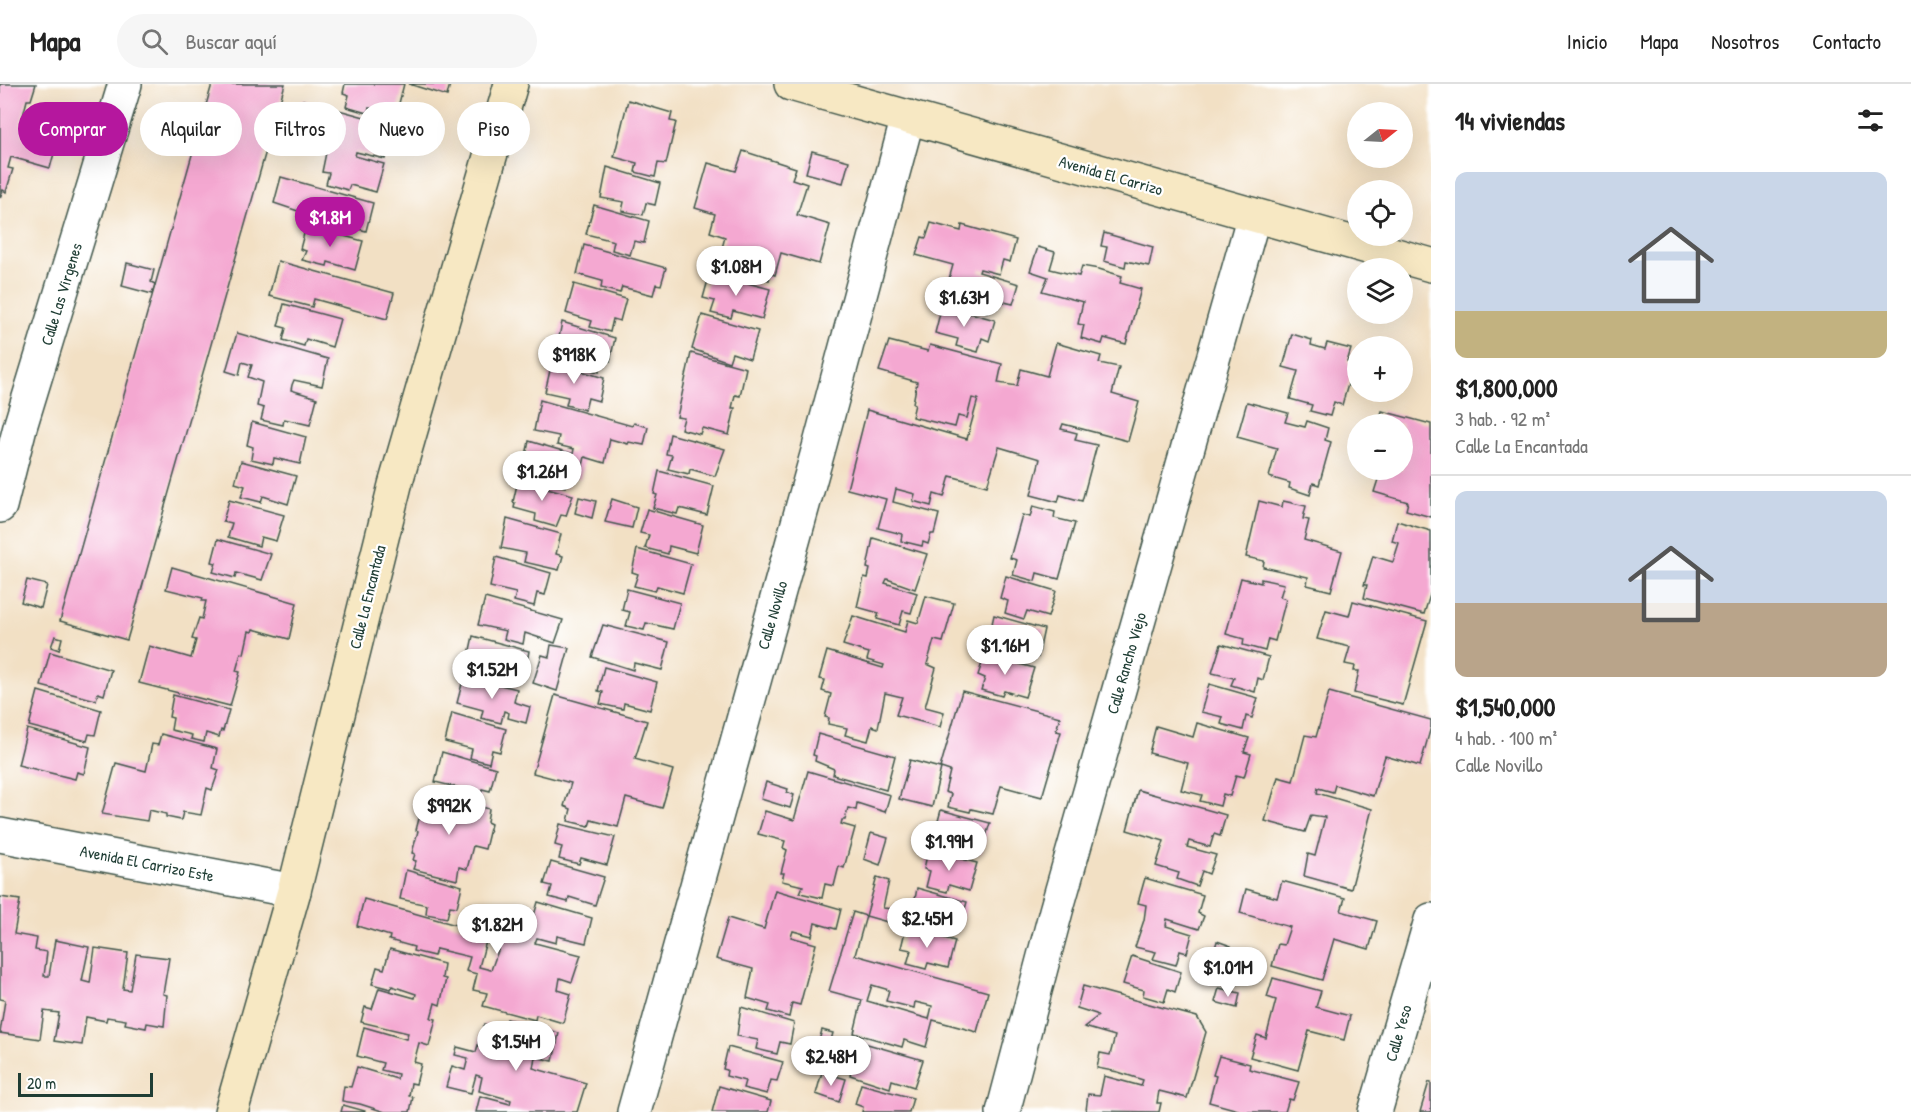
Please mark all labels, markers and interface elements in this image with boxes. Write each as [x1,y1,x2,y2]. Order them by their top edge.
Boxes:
search box [117,14,537,68]
text: Mapa [30,22,81,60]
icon: search [138,25,171,58]
text: Buscar aquí [186,26,277,56]
text: Inicio [1567,27,1607,56]
text: Mapa [1640,27,1678,56]
text: Nosotros [1711,27,1779,56]
text: Contacto [1812,27,1881,56]
chip: Comprar [18,102,128,156]
chip: Alquilar [140,102,242,156]
chip: Filtros [254,102,346,156]
chip: Nuevo [358,102,445,156]
chip: Piso [457,102,530,156]
north arrow [1347,102,1413,168]
map controls [1347,102,1413,480]
text: 14 viviendas [1455,103,1565,138]
icon: filters [1854,104,1887,137]
street label: Avenida El Carrizo [1057,150,1166,200]
button: locate [1347,180,1413,246]
pin: $1.8M [288,197,372,248]
text: $1.8M [309,203,351,230]
icon: home [1617,211,1725,319]
street label: Calle Las Virgenes [35,240,87,348]
pin: $1.08M [687,246,785,297]
text: $1.08M [710,252,762,279]
button: layers [1347,258,1413,324]
pin: $1.63M [915,277,1013,328]
text: $1.63M [939,283,989,310]
pin: $918K [532,334,616,385]
button: + [1347,336,1413,402]
text: $918K [552,340,596,367]
text: $1,800,000 [1455,370,1558,405]
text: 3 hab. · 92 m² [1455,405,1550,432]
button: − [1347,414,1413,480]
text: Calle La Encantada [1455,432,1588,459]
pin: $1.26M [493,451,591,502]
text: $1.26M [517,457,567,484]
icon: home [1617,530,1725,638]
street label: Calle La Encantada [343,543,391,651]
street label: Calle Novillo [752,578,792,652]
street label: Calle Rancho Viejo [1101,609,1151,716]
pin: $1.16M [956,625,1054,676]
text: $1.16M [981,631,1029,658]
pin: $1.52M [443,649,541,700]
text: $1.52M [466,655,518,682]
text: $1,540,000 [1455,689,1555,724]
text: 4 hab. · 100 m² [1455,724,1557,751]
text: Calle Novillo [1455,751,1543,778]
pin: $992K [407,785,491,836]
text: $992K [427,791,471,818]
pin: $1.99M [900,821,998,872]
text: $1.99M [925,827,973,854]
street label: Avenida El Carrizo Este [78,839,216,887]
pin: $2.45M [878,898,976,949]
pin: $1.82M [448,904,546,955]
text: $2.45M [901,904,953,931]
text: $1.82M [471,910,523,937]
pin: $1.01M [1179,947,1277,998]
text: $1.01M [1203,953,1253,980]
street label: Calle Yeso [1379,1002,1417,1064]
pin: $1.54M [467,1021,565,1072]
text: $1.54M [491,1027,541,1054]
pin: $2.48M [782,1036,880,1087]
text: $2.48M [805,1042,857,1069]
scale bar [18,1070,153,1098]
text: 20 m [27,1072,56,1094]

